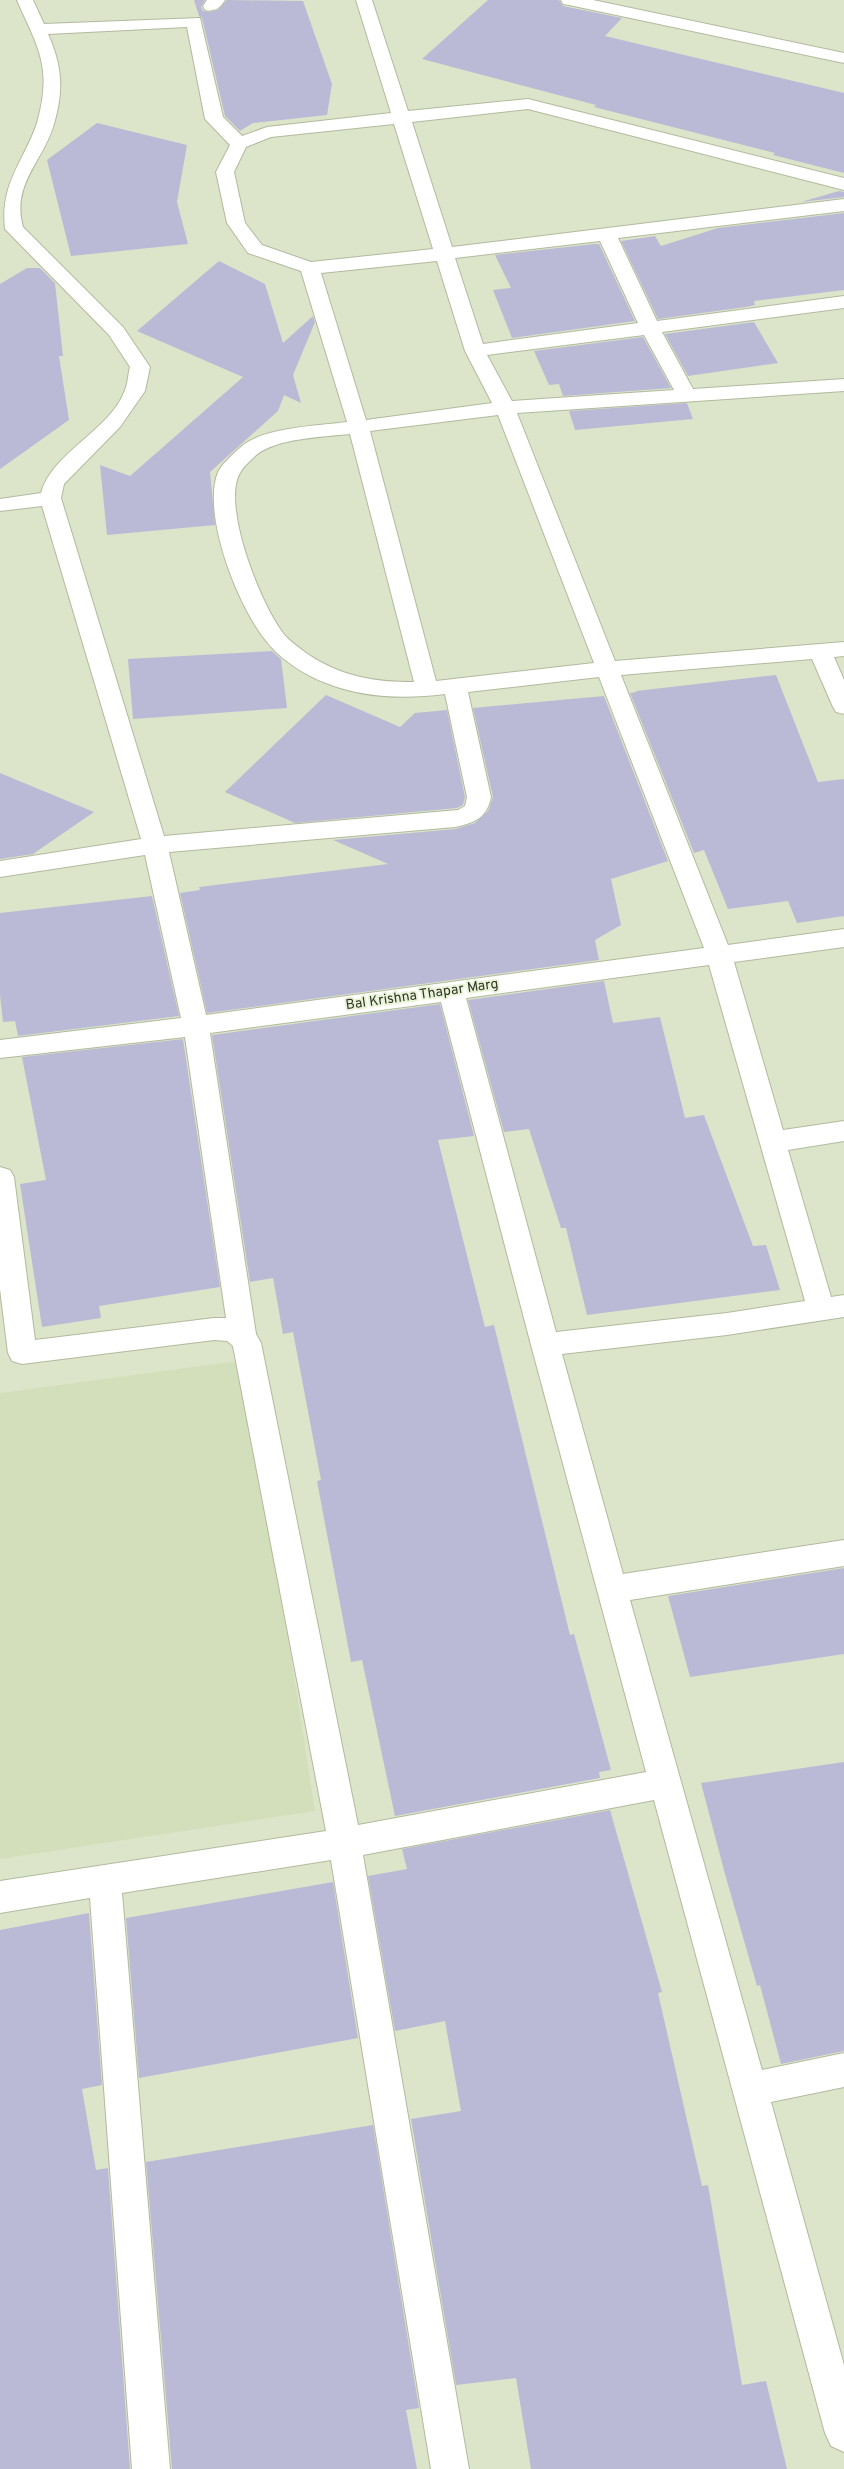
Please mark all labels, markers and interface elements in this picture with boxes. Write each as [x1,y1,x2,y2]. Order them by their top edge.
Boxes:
street label: Bal Krishna Thapar Marg [345,976,499,1014]

